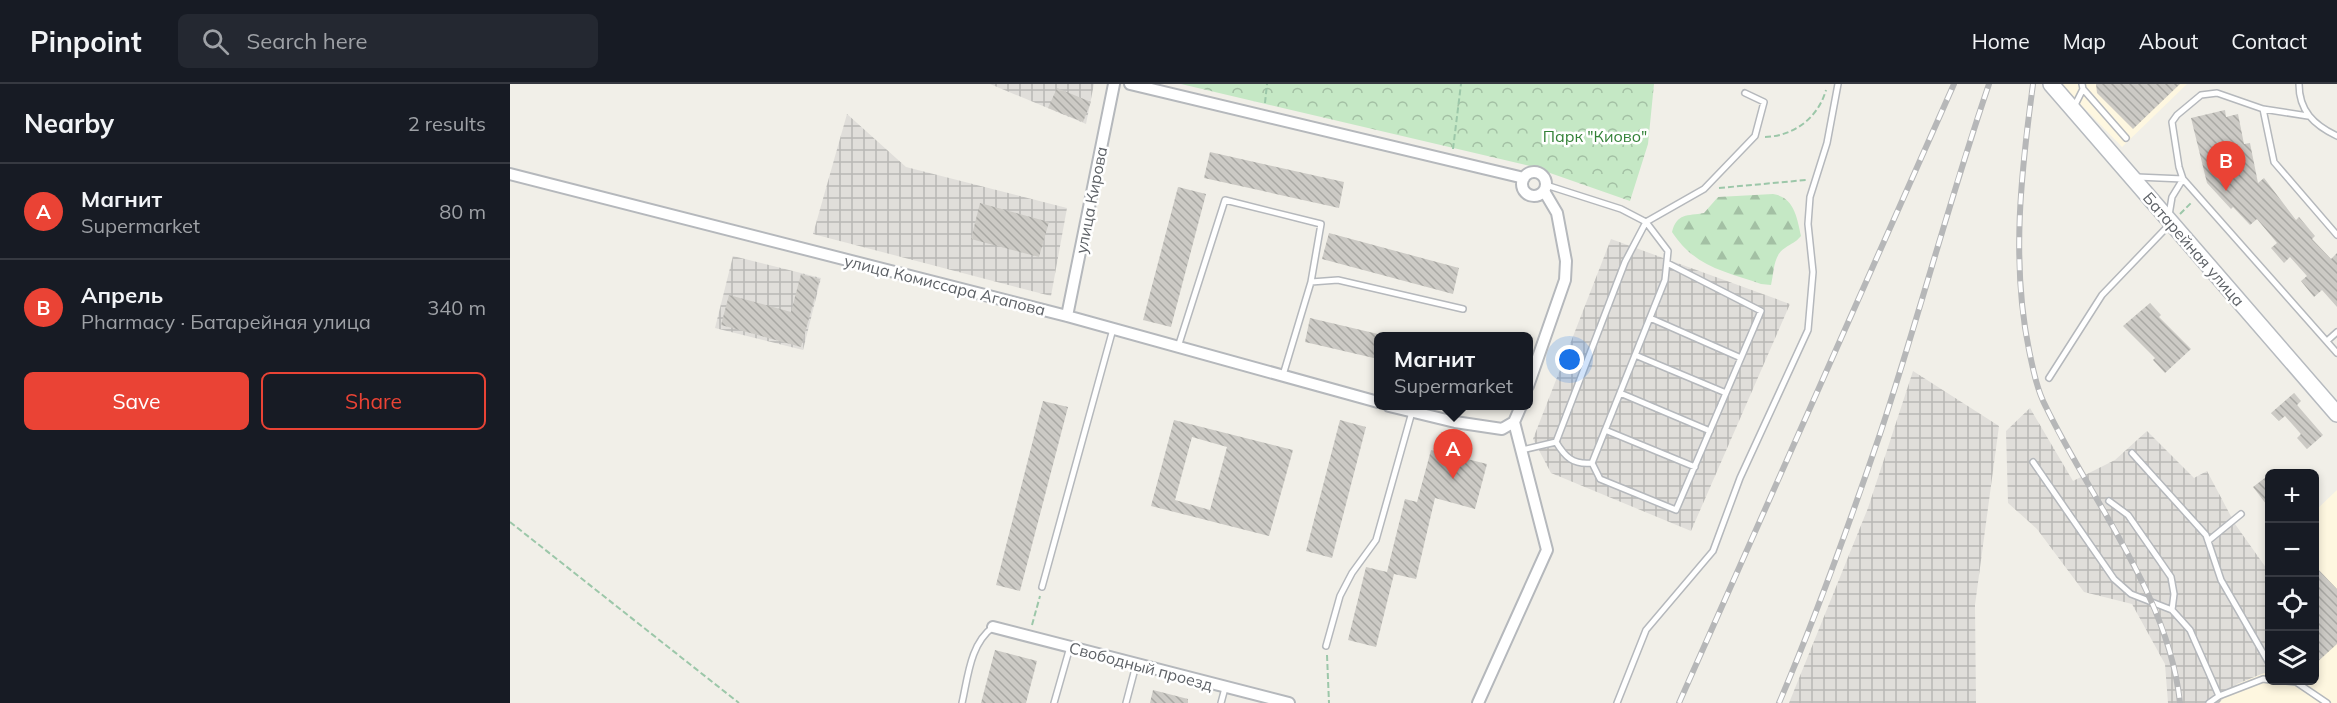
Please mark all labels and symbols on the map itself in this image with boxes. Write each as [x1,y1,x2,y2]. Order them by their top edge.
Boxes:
park label: Парк "Киово" [1543,126,1647,146]
pin: B [2206,141,2246,191]
street label: улица Кирова [1071,145,1111,255]
street label: Батарейная улица [2139,188,2249,310]
street label: улица Комиссара Агапова [842,250,1048,320]
your location [1555,345,1584,374]
pin: A [1434,430,1472,479]
street label: Свободный проезд [1067,637,1215,695]

